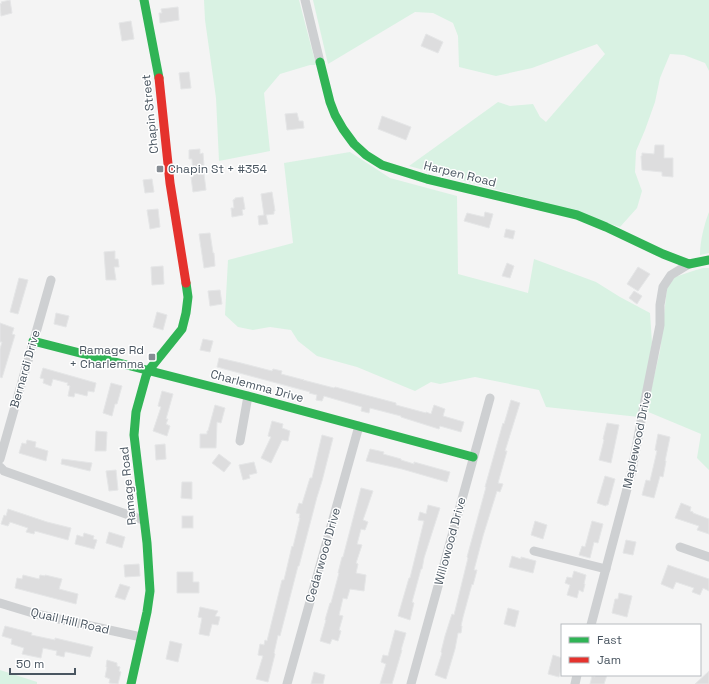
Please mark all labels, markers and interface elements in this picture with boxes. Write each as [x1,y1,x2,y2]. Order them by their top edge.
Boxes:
street label: Chapin Street [138,74,162,154]
street label: Harpen Road [422,157,498,191]
place label: Chapin St + #354 [168,161,268,177]
marker: Chapin St + #354 [155,164,165,174]
street label: Bernardi Drive [6,328,44,410]
place label: Ramage Rd + Charlemma [69,342,144,372]
marker: Ramage Rd + Charlemma [147,352,157,362]
street label: Charlemma Drive [209,366,305,406]
street label: Maplewood Drive [619,390,655,490]
street label: Ramage Road [116,446,140,526]
street label: Willowood Drive [431,495,469,587]
street label: Cedarwood Drive [302,506,344,604]
street label: Quail Hill Road [29,604,111,638]
legend [561,624,701,676]
text: Fast [597,632,622,648]
scale bar [10,650,75,676]
text: Jam [597,652,621,668]
text: 50 m [16,656,44,672]

